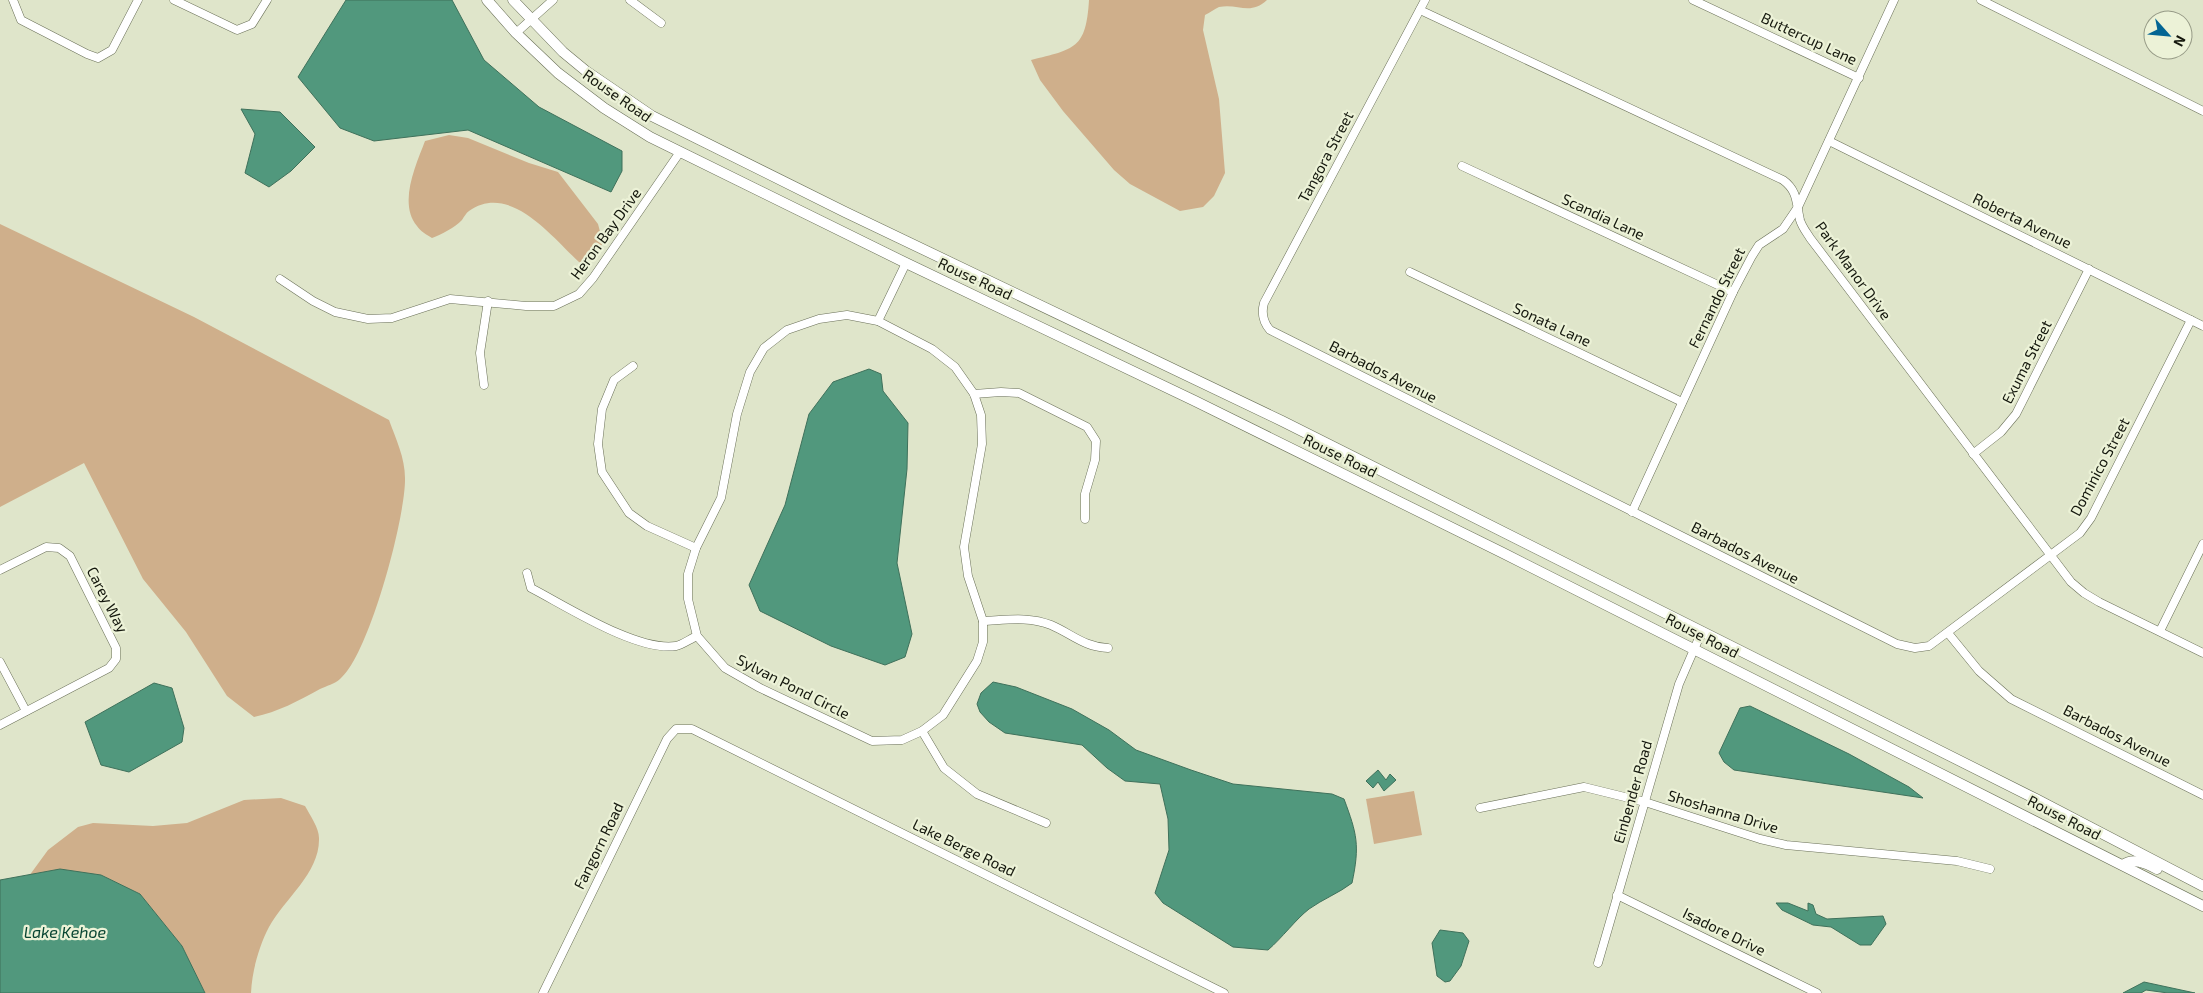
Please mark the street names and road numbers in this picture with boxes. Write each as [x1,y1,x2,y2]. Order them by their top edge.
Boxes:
street label: Buttercup Lane [1759,8,1860,68]
street label: Rouse Road [580,65,655,125]
street label: Tangora Street [1294,108,1357,205]
street label: Heron Bay Drive [566,184,644,283]
street label: Roberta Avenue [1970,188,2075,252]
street label: Scandia Lane [1559,189,1648,243]
street label: Park Manor Drive [1812,218,1896,323]
street label: Fernando Street [1684,244,1748,351]
street label: Rouse Road [935,253,1015,303]
street label: Sonata Lane [1511,298,1594,350]
street label: Exuma Street [1997,317,2055,406]
street label: Barbados Avenue [1327,336,1440,406]
street label: Dominico Street [2066,414,2133,519]
street label: Rouse Road [1301,430,1380,481]
street label: Barbados Avenue [1689,517,1802,587]
street label: Carey Way [84,564,132,636]
street label: Rouse Road [1663,609,1742,661]
street label: Sylvan Pond Circle [734,650,853,722]
street label: Barbados Avenue [2061,700,2174,770]
street label: Einbender Road [1609,738,1655,845]
street label: Shoshanna Drive [1666,786,1781,836]
street label: Rouse Road [2025,791,2104,843]
street label: Fangorn Road [569,799,627,892]
street label: Lake Berge Road [910,814,1019,880]
street label: Isadore Drive [1680,903,1769,959]

